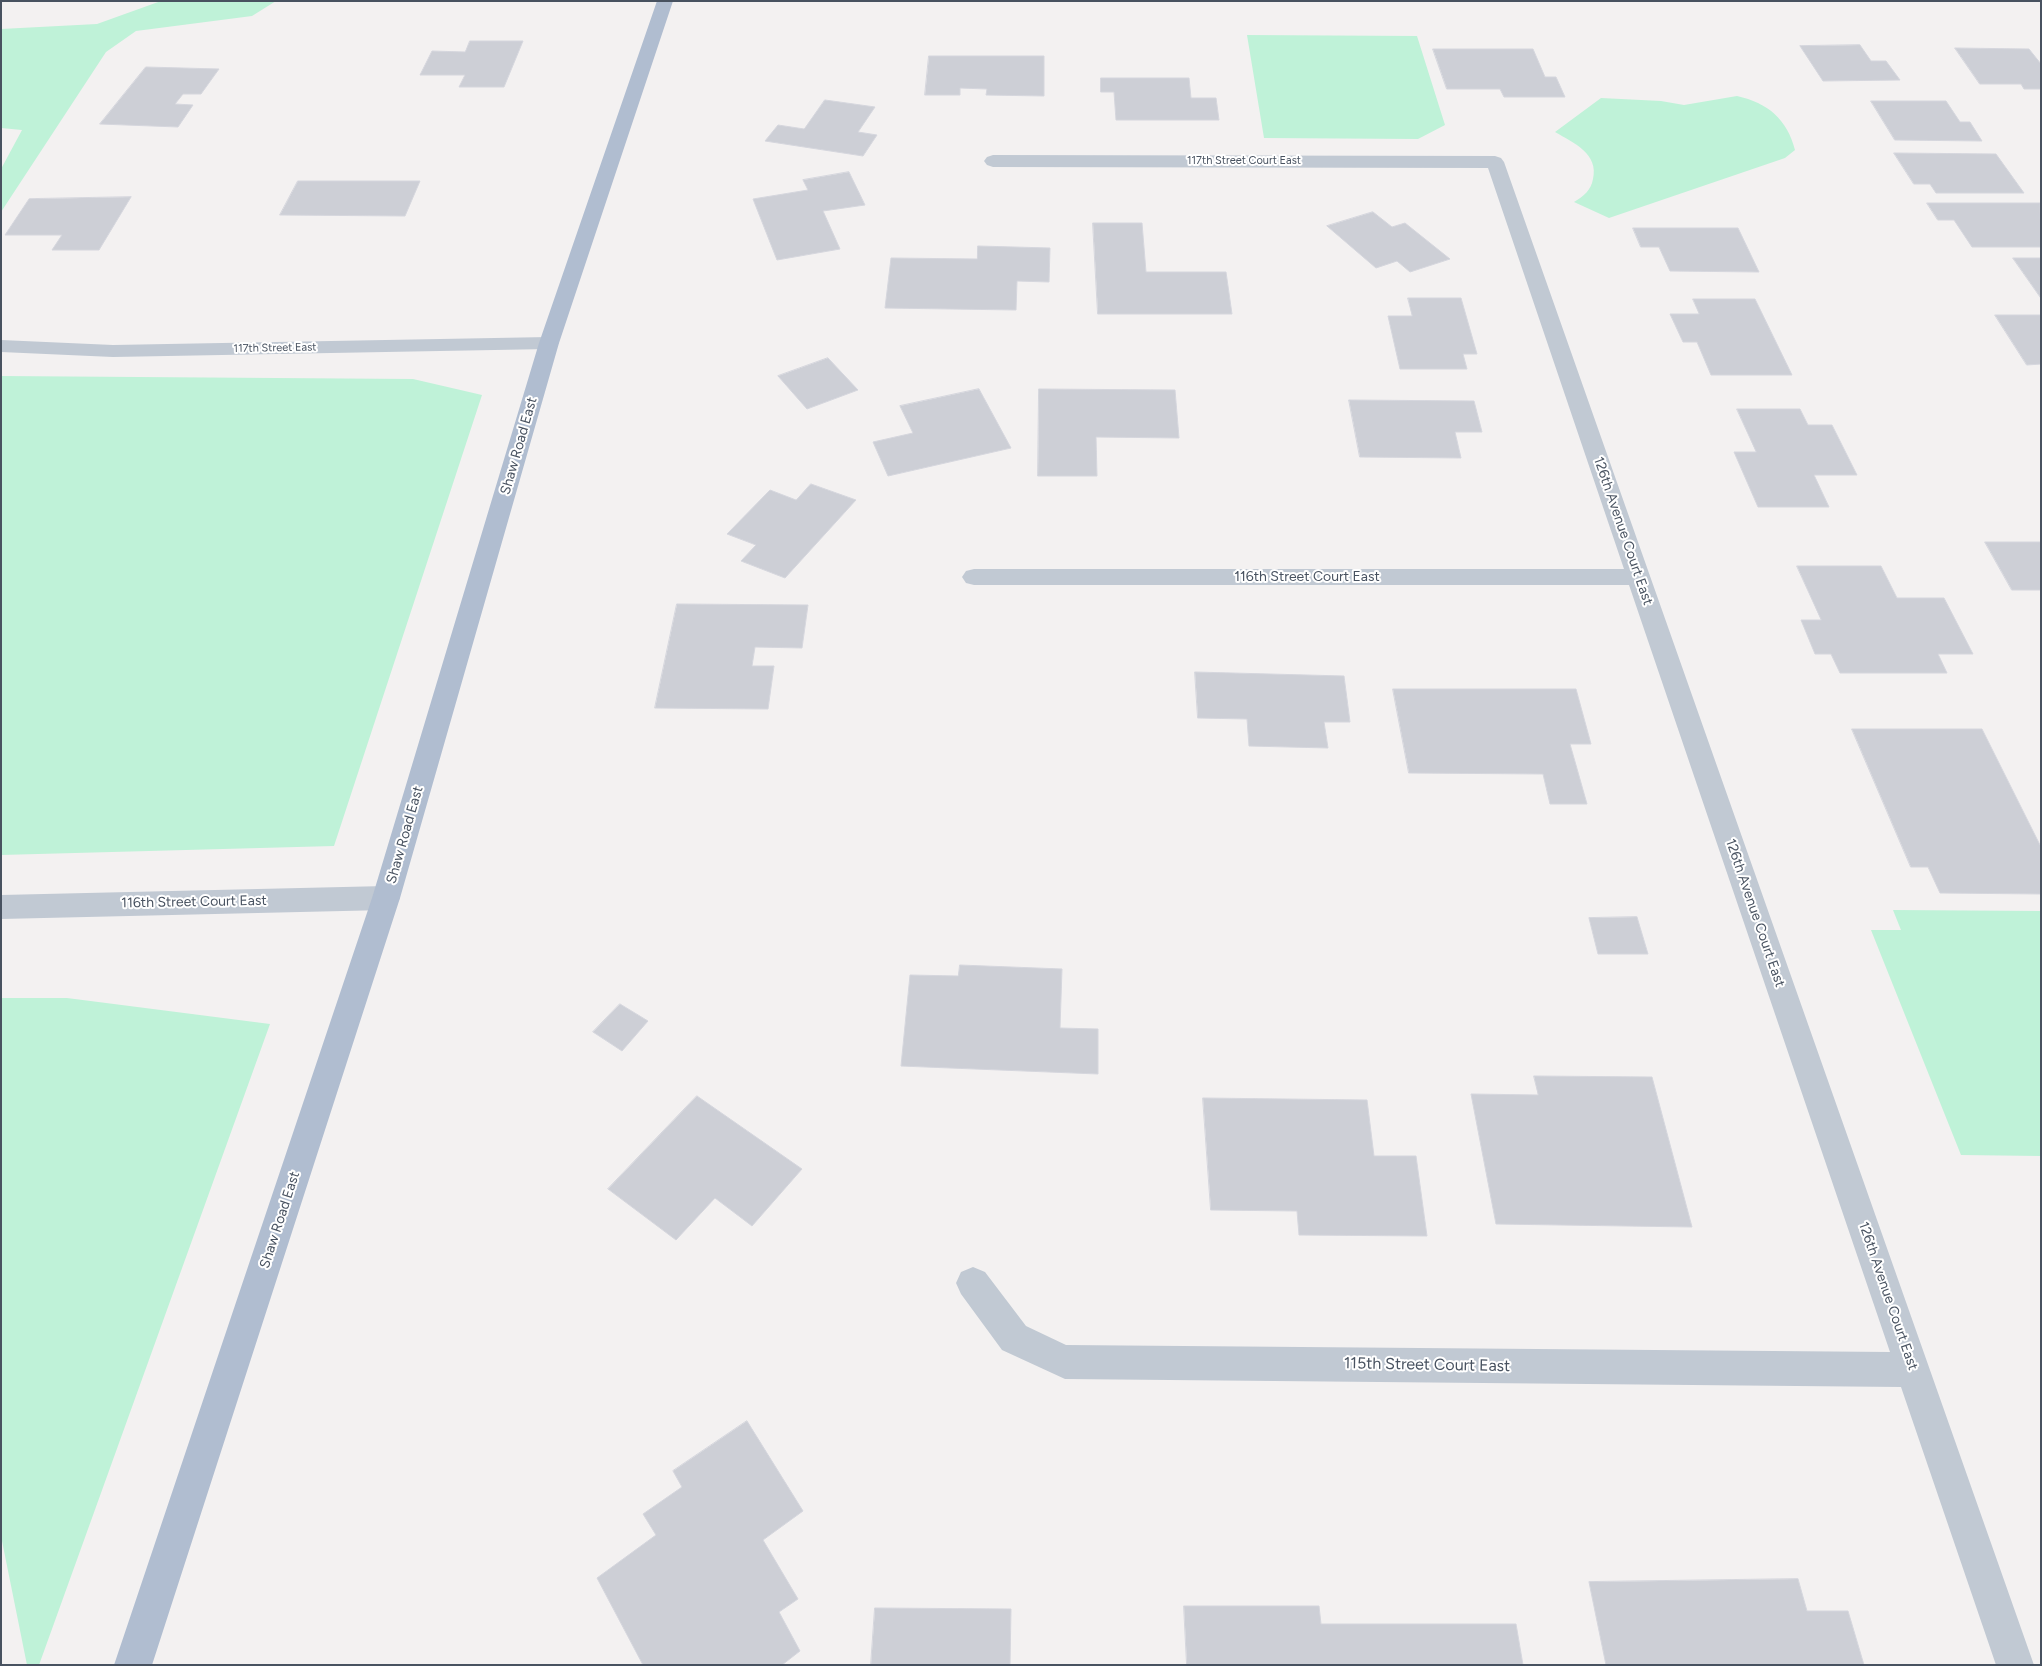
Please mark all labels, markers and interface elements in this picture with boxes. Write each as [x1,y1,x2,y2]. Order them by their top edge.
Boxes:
street label: 117th Street Court East [1187,154,1301,168]
street label: 117th Street East [233,341,317,355]
street label: Shaw Road East [497,395,541,497]
street label: 126th Avenue Court East [1590,455,1656,607]
street label: 116th Street Court East [1234,569,1380,585]
street label: Shaw Road East [383,784,427,886]
street label: 126th Avenue Court East [1722,837,1788,989]
street label: 116th Street Court East [121,892,267,912]
street label: Shaw Road East [256,1169,304,1271]
street label: 126th Avenue Court East [1855,1220,1921,1372]
street label: 115th Street Court East [1344,1354,1510,1376]

